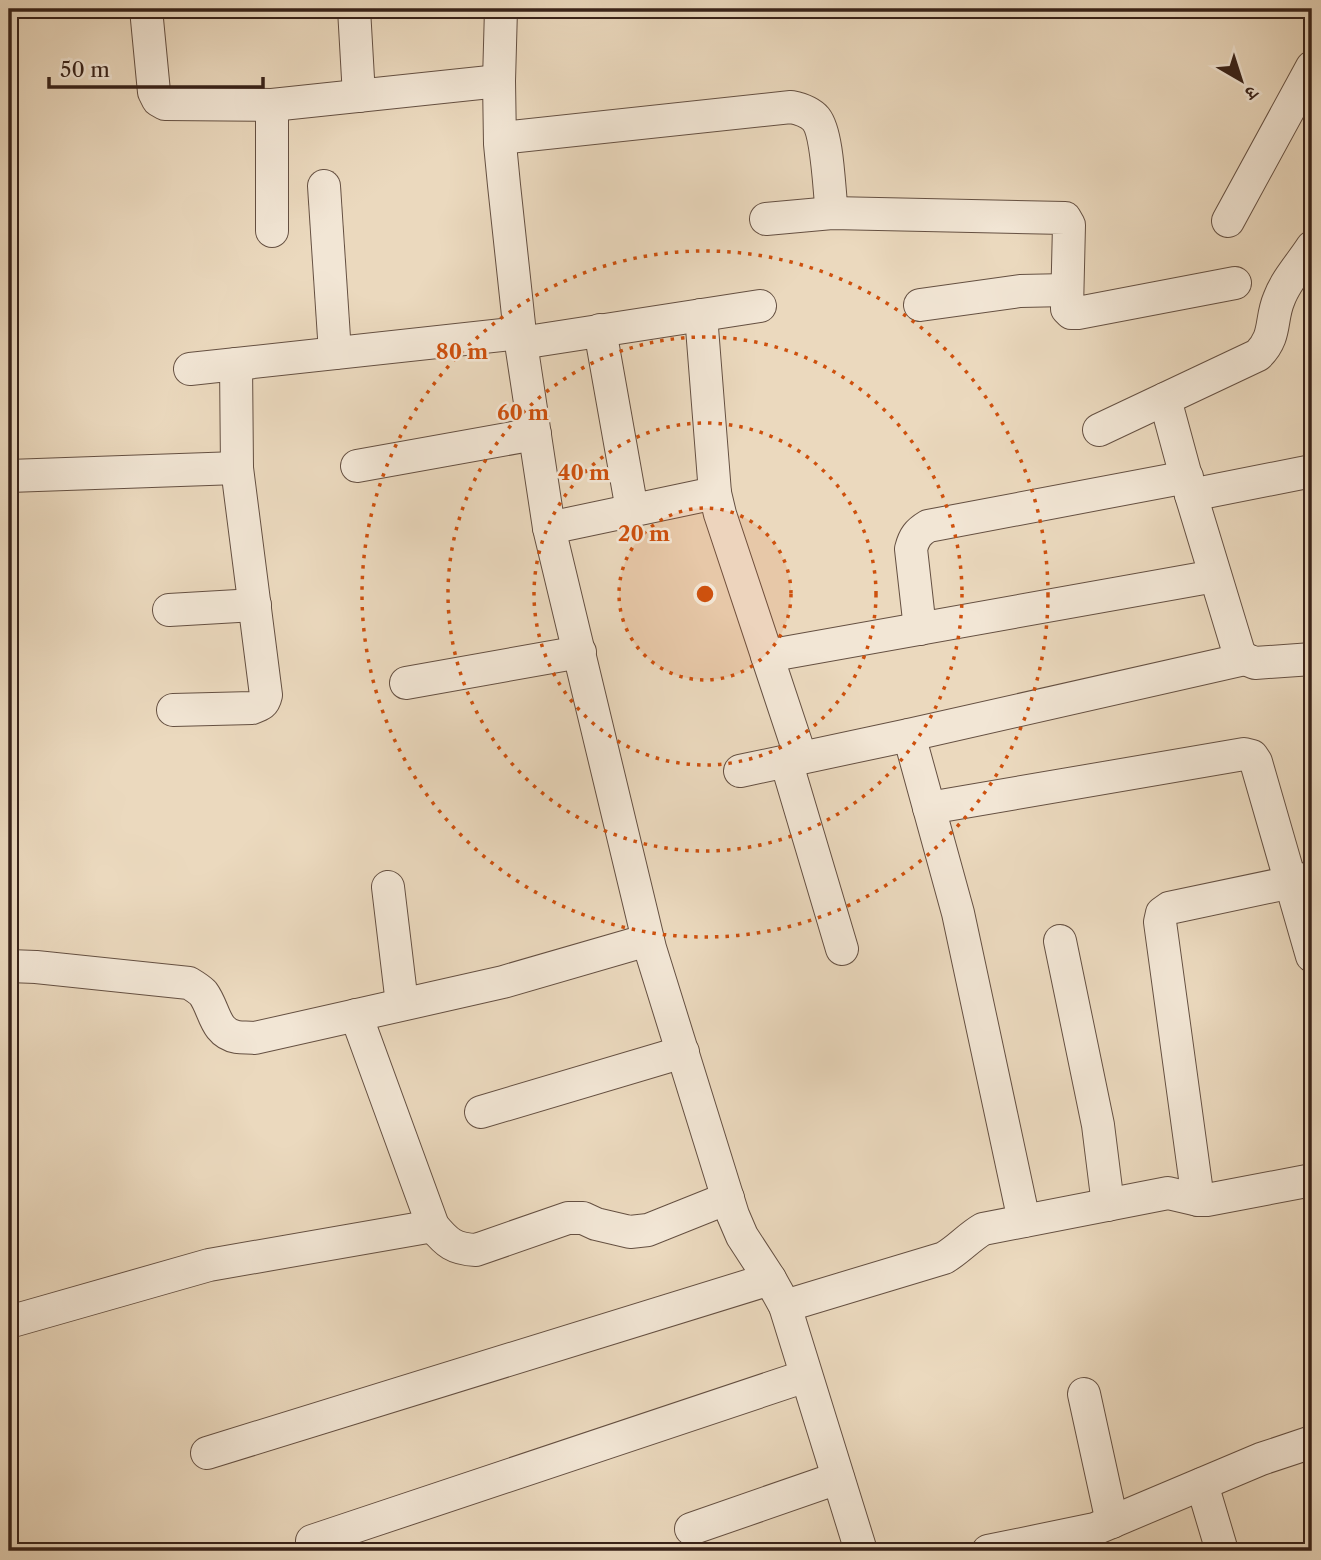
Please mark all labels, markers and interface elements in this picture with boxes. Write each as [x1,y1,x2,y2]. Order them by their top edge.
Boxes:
scale bar [49,46,262,90]
north arrow [1206,46,1276,116]
text: 50 m [60,57,110,82]
text: उ [1239,80,1264,106]
text: 80 m [436,339,488,364]
text: 60 m [497,400,549,425]
text: 40 m [558,460,610,485]
text: 20 m [618,521,670,546]
centre of rings [693,582,717,606]

